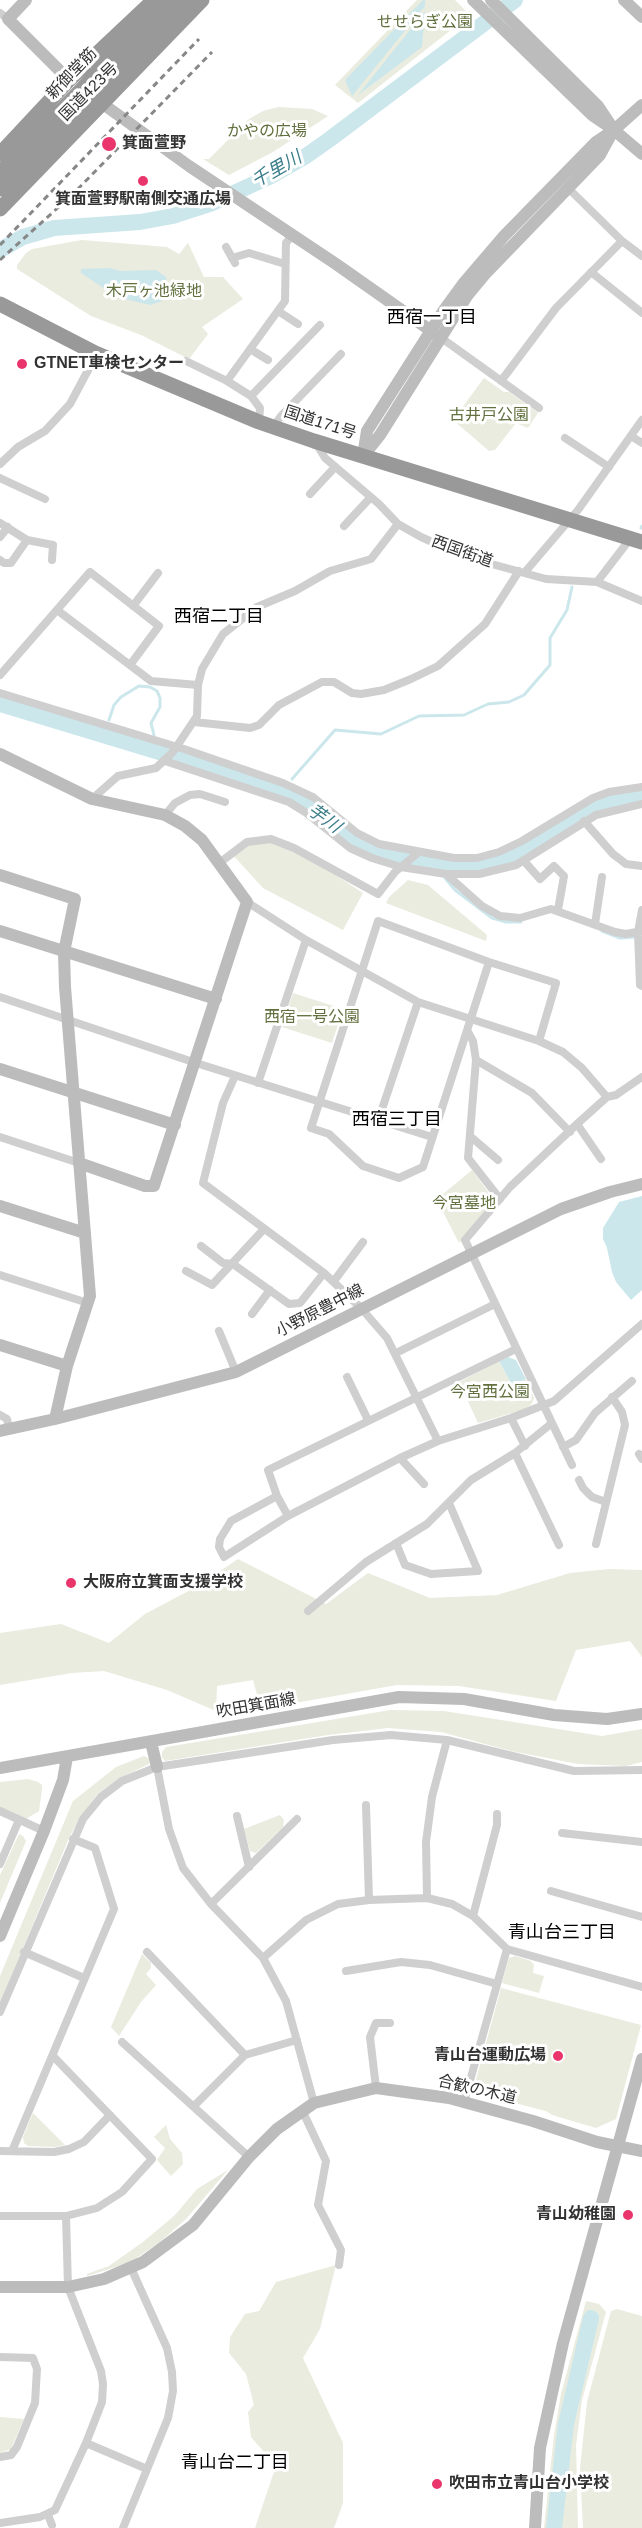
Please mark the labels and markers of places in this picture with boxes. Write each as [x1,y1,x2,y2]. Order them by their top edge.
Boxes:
place label: 箕面萱野 [122,134,186,154]
marker: 箕面萱野 [100,135,118,153]
marker: 箕面萱野駅南側交通広場 [136,174,150,188]
place label: 箕面萱野駅南側交通広場 [55,190,231,210]
place label: GTNET車検センター [34,354,184,374]
marker: GTNET車検センター [15,357,29,371]
place label: 大阪府立箕面支援学校 [83,1573,243,1593]
marker: 大阪府立箕面支援学校 [64,1576,78,1590]
place label: 青山台運動広場 [434,2046,546,2066]
marker: 青山台運動広場 [551,2049,565,2063]
place label: 青山幼稚園 [536,2205,616,2225]
marker: 青山幼稚園 [621,2208,635,2222]
place label: 吹田市立青山台小学校 [449,2474,609,2494]
marker: 吹田市立青山台小学校 [430,2477,444,2491]

